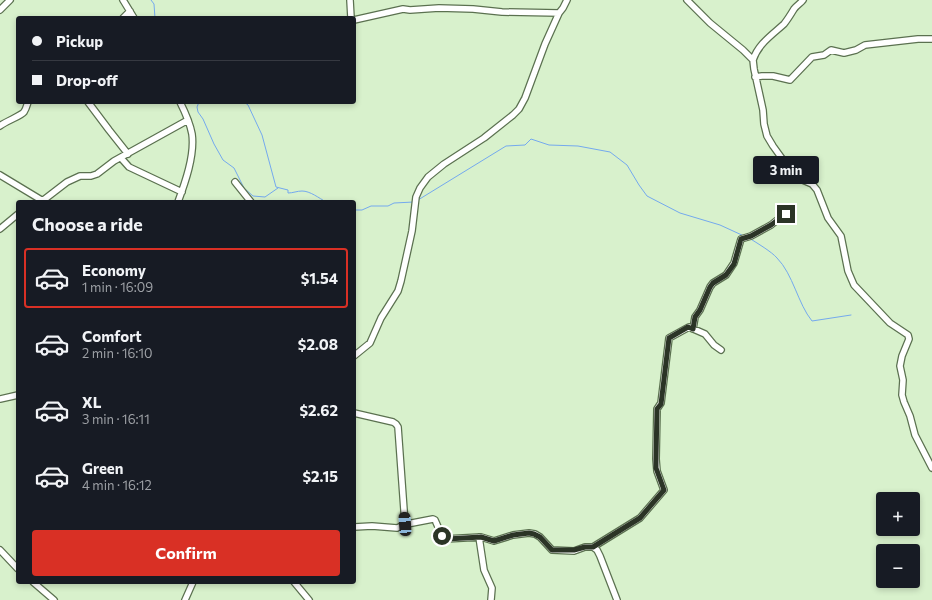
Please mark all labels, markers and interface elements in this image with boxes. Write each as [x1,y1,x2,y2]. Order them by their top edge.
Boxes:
text: Pickup [56,32,103,50]
text: Drop-off [56,71,118,89]
callout: 3 min [753,156,819,184]
text: 3 min [770,162,802,178]
route end [777,205,795,223]
text: Choose a ride [32,213,143,235]
icon: car [34,260,70,296]
text: Economy [82,261,146,279]
text: $1.54 [301,269,338,287]
text: 1 min · 16:09 [82,279,153,295]
icon: car [34,326,70,362]
text: Comfort [82,327,142,345]
text: $2.08 [298,335,338,353]
text: 2 min · 16:10 [82,345,152,361]
icon: car [34,392,70,428]
text: XL [82,393,101,411]
text: $2.62 [299,401,338,419]
text: 3 min · 16:11 [82,411,150,427]
icon: car [34,458,70,494]
text: Green [82,459,123,477]
text: $2.15 [302,467,338,485]
text: 4 min · 16:12 [82,477,152,493]
map controls [876,492,920,588]
button: + [876,492,920,536]
car [398,512,412,536]
route start [433,527,451,545]
button: Confirm [32,530,340,576]
button: − [876,544,920,588]

